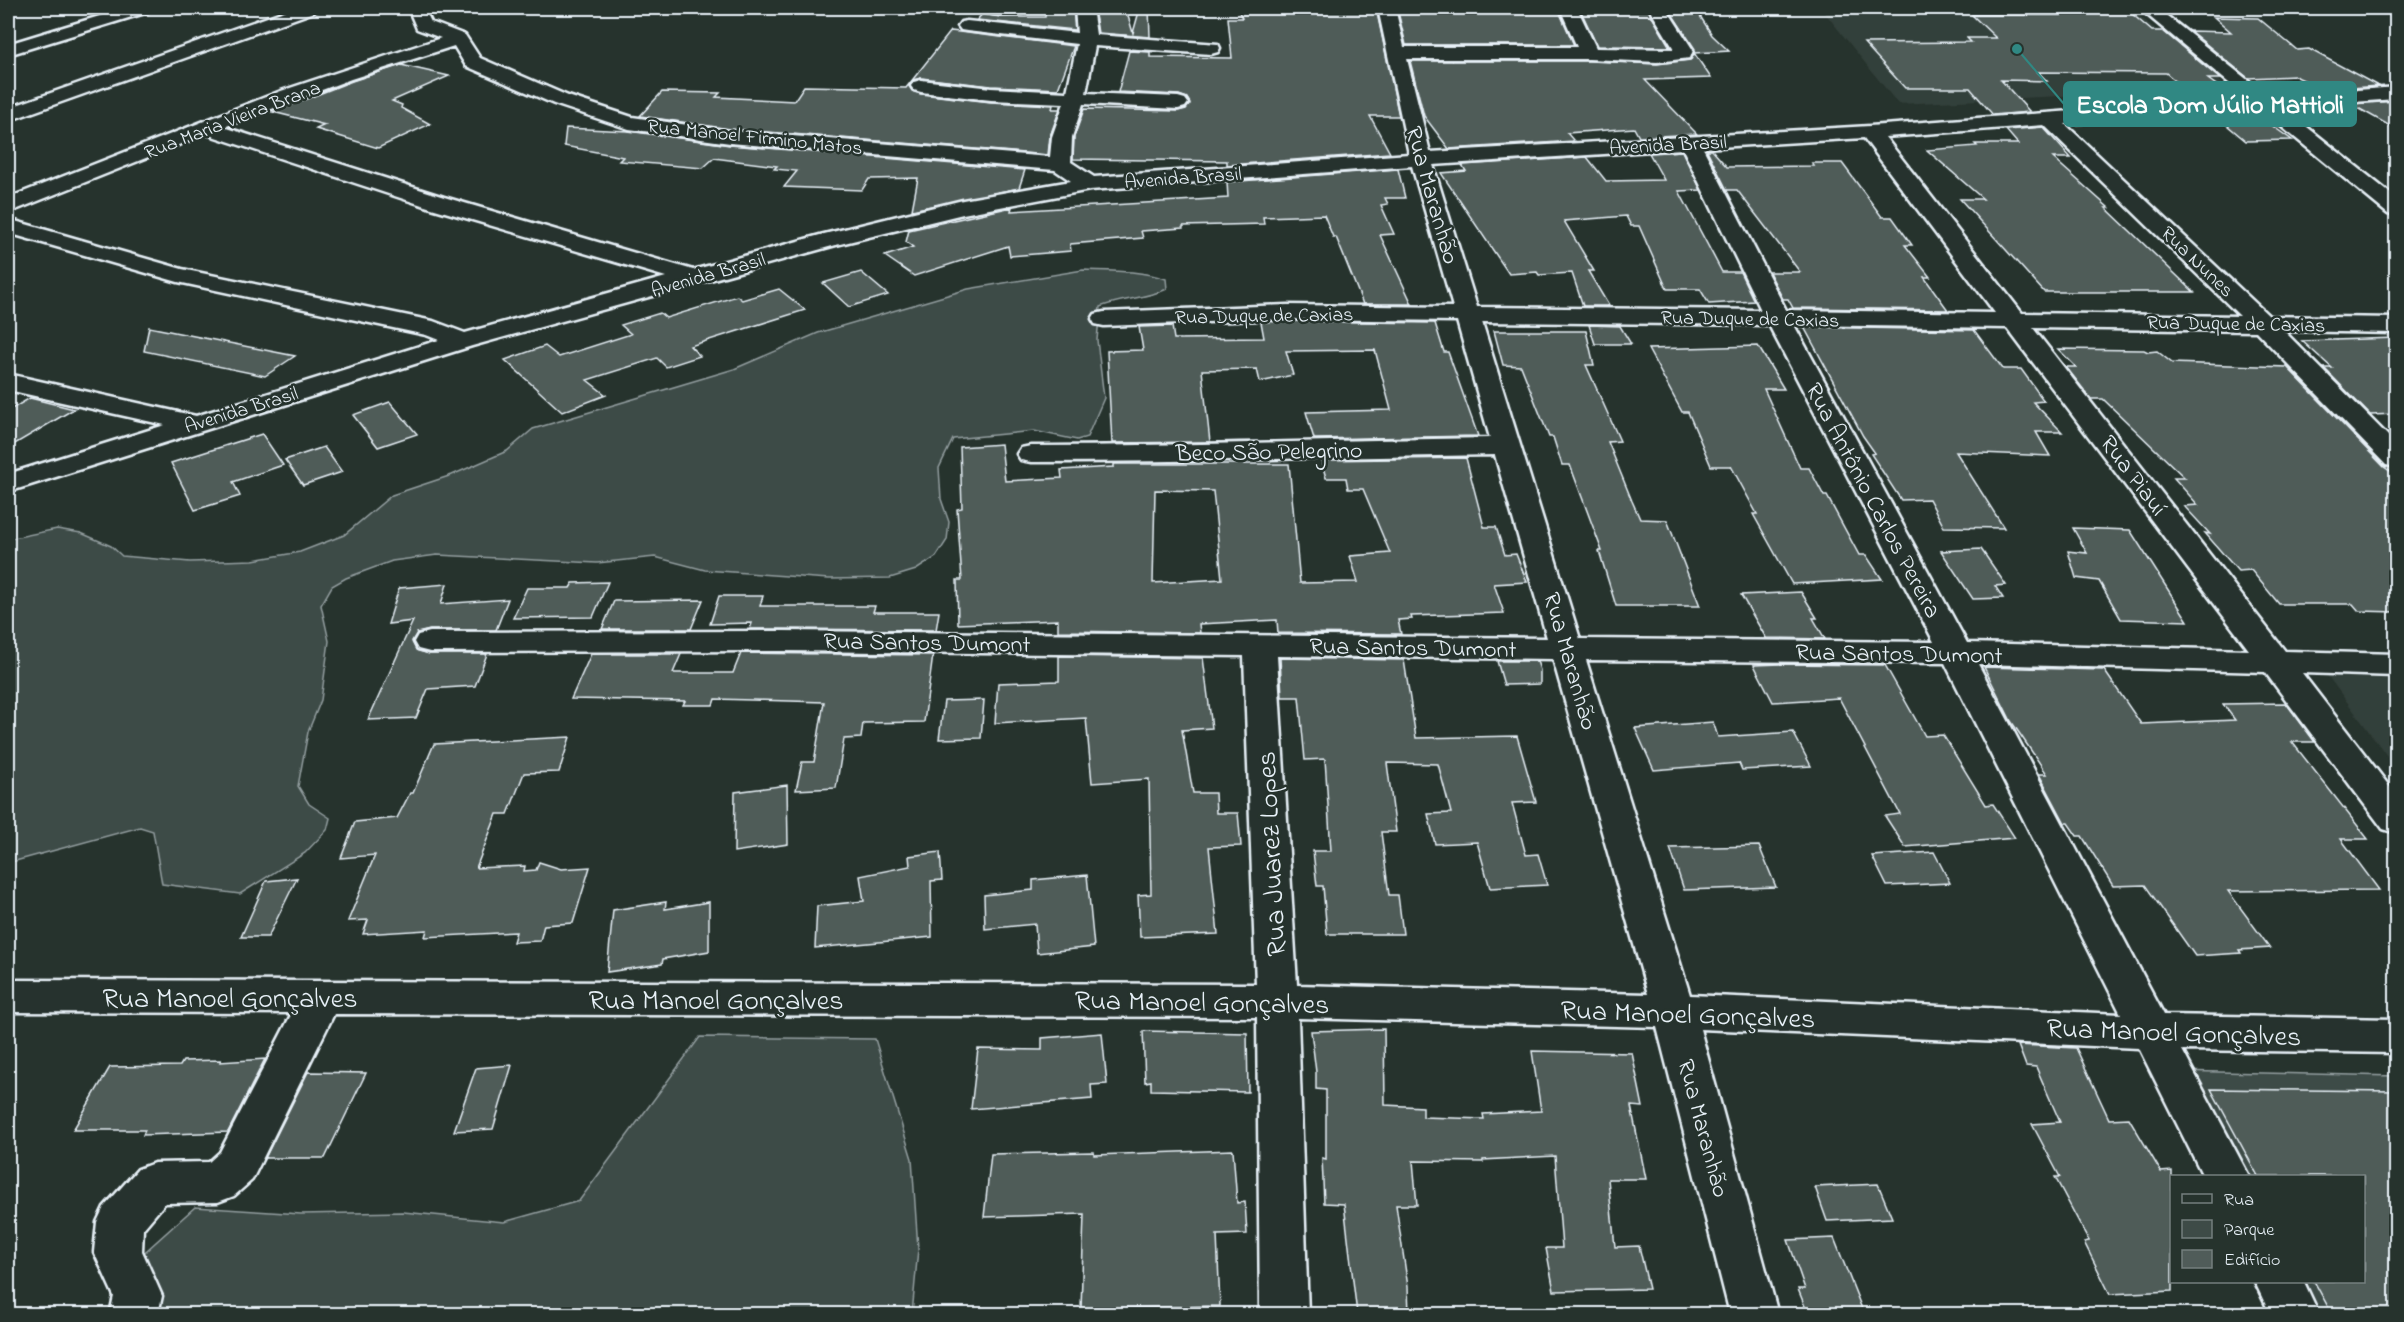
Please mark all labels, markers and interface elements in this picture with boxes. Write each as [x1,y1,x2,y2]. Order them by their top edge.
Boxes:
street label: Rua Maria Vieira Brana [141,74,325,168]
callout: Escola Dom Júlio Mattioli [2064,82,2356,126]
text: Escola Dom Júlio Mattioli [2076,88,2344,126]
street label: Rua Manoel Firmino Matos [646,113,864,164]
street label: Rua Maranhão [1394,123,1467,269]
street label: Avenida Brasil [1609,129,1728,164]
street label: Avenida Brasil [1123,161,1243,198]
street label: Rua Nunes [2153,220,2239,305]
street label: Avenida Brasil [648,246,769,307]
street label: Rua Duque de Caxias [1175,301,1354,334]
street label: Rua Duque de Caxias [1660,304,1839,337]
street label: Rua Duque de Caxias [2146,309,2325,342]
street label: Rua Antônio Carlos Pereira [1795,377,1949,625]
street label: Avenida Brasil [181,380,302,442]
street label: Rua Piauí [2090,429,2174,524]
street label: Beco São Pelegrino [1174,434,1363,473]
street label: Rua Maranhão [1532,589,1605,735]
street label: Rua Santos Dumont [823,625,1031,664]
street label: Rua Santos Dumont [1309,630,1517,669]
street label: Rua Santos Dumont [1795,636,2003,675]
street label: Rua Juarez Lopes [1248,750,1299,957]
street label: Rua Manoel Gonçalves [103,980,357,1021]
street label: Rua Manoel Gonçalves [589,982,843,1023]
street label: Rua Manoel Gonçalves [1074,982,1330,1027]
street label: Rua Manoel Gonçalves [1560,992,1816,1041]
street label: Rua Manoel Gonçalves [2046,1010,2302,1059]
street label: Rua Maranhão [1666,1056,1737,1202]
legend [2170,1175,2365,1283]
text: Rua [2224,1188,2254,1214]
text: Parque [2224,1218,2275,1244]
text: Edifício [2224,1248,2280,1274]

